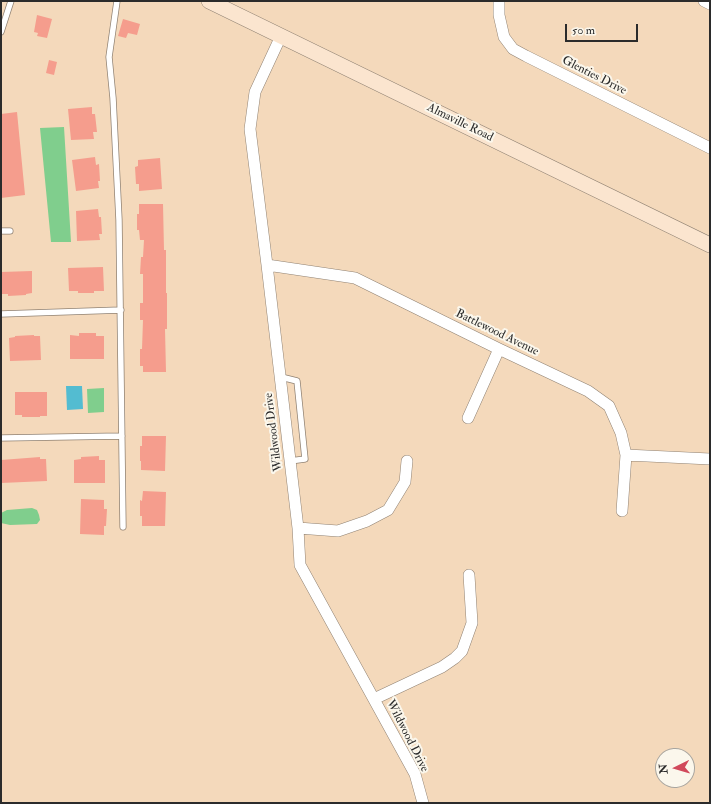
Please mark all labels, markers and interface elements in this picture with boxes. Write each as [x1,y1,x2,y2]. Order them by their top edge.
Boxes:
scale bar [567,16,640,42]
text: 50 m [572,23,595,38]
street label: Glenties Drive [559,54,629,98]
street label: Almaville Road [425,101,495,145]
street label: Battlewood Avenue [453,307,541,359]
street label: Wildwood Drive [262,392,286,472]
street label: Wildwood Drive [383,698,431,774]
north arrow [655,748,695,788]
text: N [657,764,670,774]

